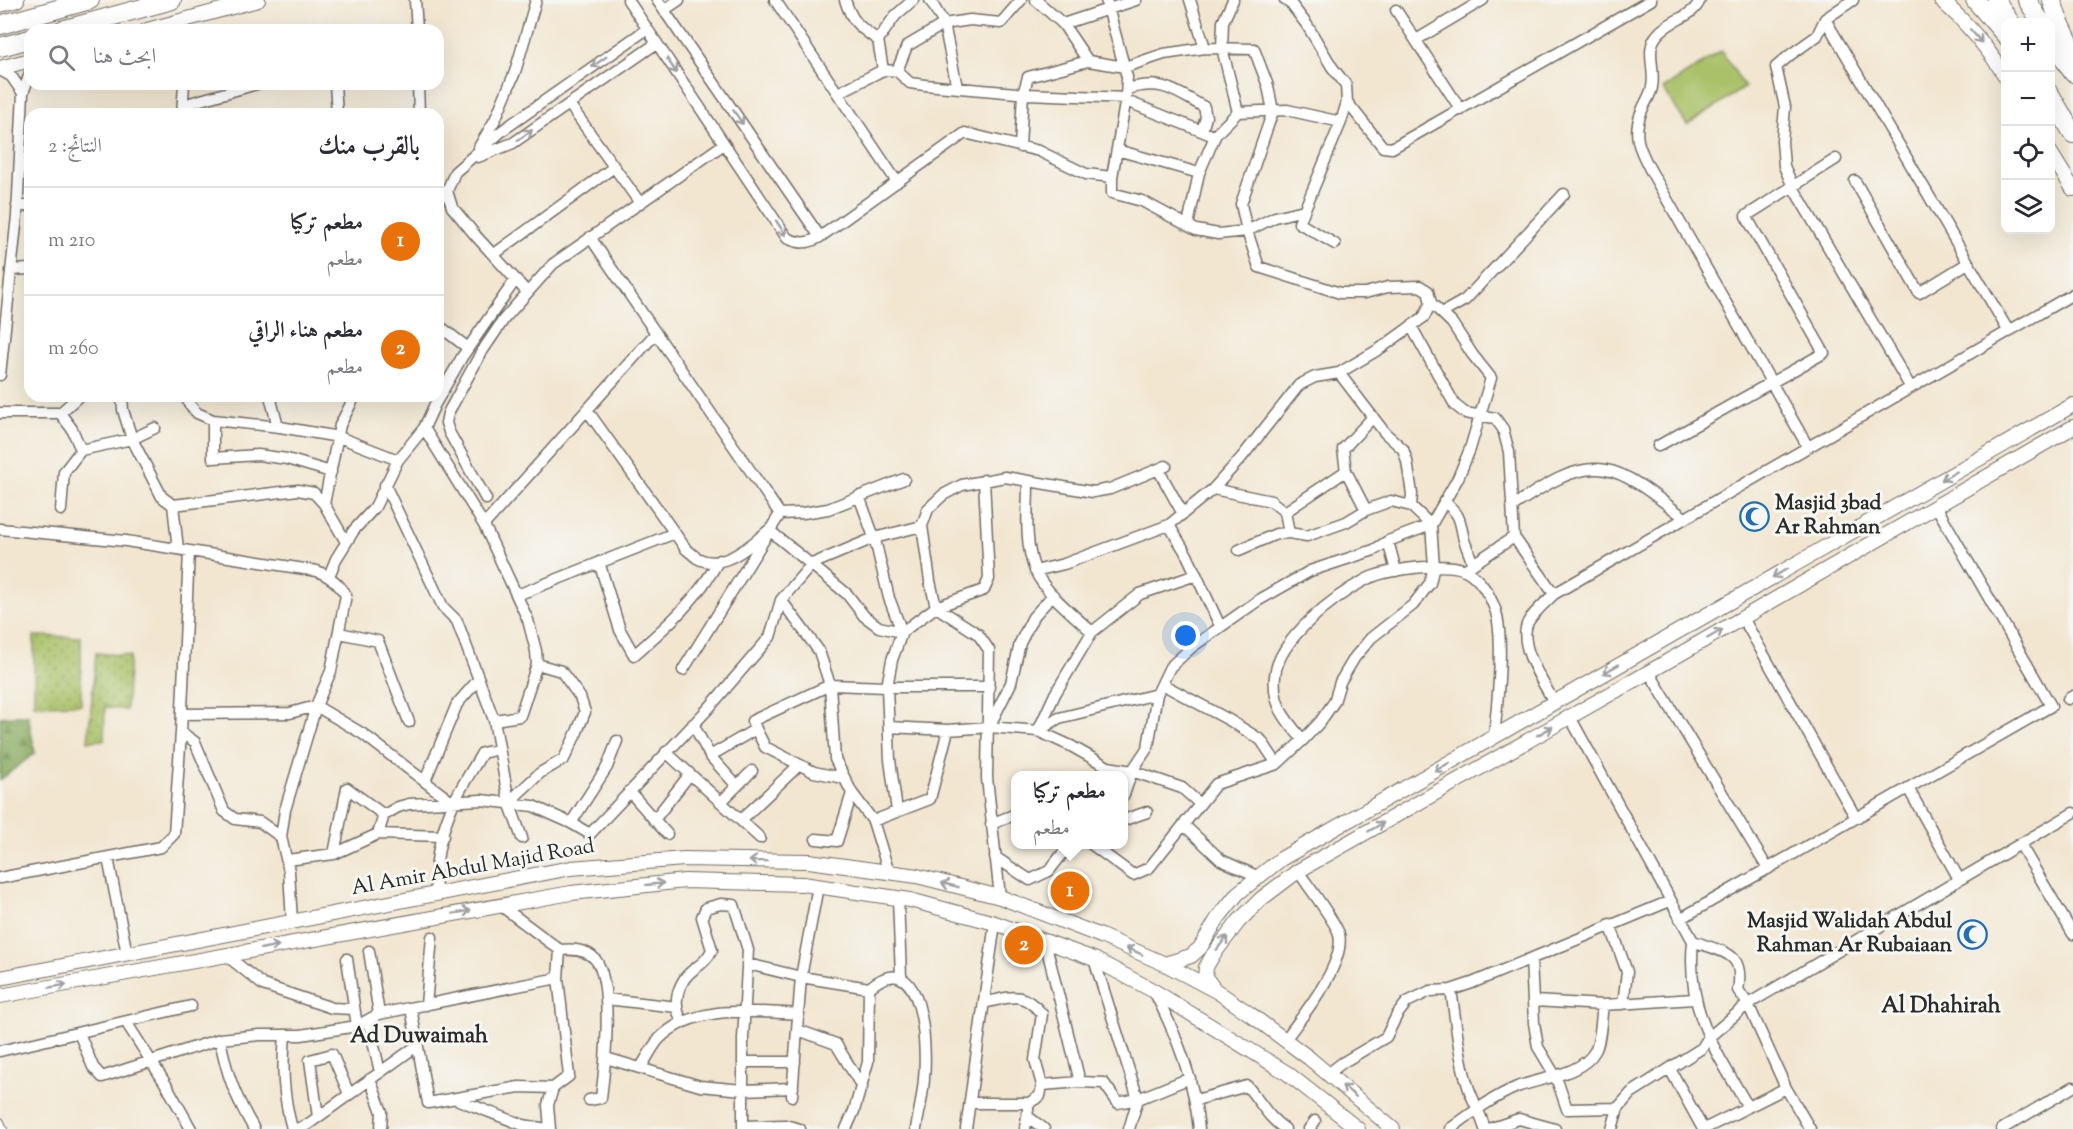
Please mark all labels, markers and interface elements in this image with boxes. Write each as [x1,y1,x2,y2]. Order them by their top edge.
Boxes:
map controls [2001,18,2055,234]
button: + [2001,18,2055,72]
search box [24,24,444,90]
one-way arrow [1969,29,1983,44]
icon: search [45,41,78,74]
text: ابحث هنا [93,42,156,74]
one-way arrow [592,56,608,68]
one-way arrow [666,58,678,74]
button: − [2001,72,2055,126]
one-way arrow [732,109,744,125]
button: locate [2001,126,2055,180]
text: بالقرب منك [318,129,420,166]
one-way arrow [516,129,532,141]
text: النتائج: 2 [48,133,102,162]
button: layers [2001,180,2055,234]
text: مطعم تركيا [290,208,363,240]
one-way arrow [774,220,787,237]
text: 210 m [48,227,95,256]
text: 1 [397,227,404,256]
text: مطعم [326,246,363,275]
text: مطعم هناء الراقي [248,316,363,348]
text: 260 m [48,335,99,364]
text: 2 [396,335,405,364]
text: مطعم [326,354,363,383]
one-way arrow [1941,471,1959,482]
place label: Masjid 3bad Ar Rahman [1775,489,1881,543]
mosque icon: Masjid 3bad Ar Rahman [1738,500,1770,532]
one-way arrow [1772,567,1789,579]
your location [1171,621,1200,650]
one-way arrow [1706,628,1723,640]
one-way arrow [1603,663,1620,675]
one-way arrow [1537,724,1554,736]
one-way arrow [1434,761,1451,773]
popup [1011,771,1128,849]
text: مطعم تركيا [1033,777,1106,809]
text: مطعم [1033,815,1070,844]
one-way arrow [1367,821,1384,833]
street label: Al Amir Abdul Majid Road [349,832,597,904]
one-way arrow [748,855,768,866]
pin: 1 [1050,868,1090,914]
one-way arrow [644,878,664,889]
one-way arrow [941,878,960,890]
one-way arrow [451,906,471,917]
place label: Masjid Walidah Abdul Rahman Ar Rubaiaan [1747,907,1953,961]
mosque icon: Masjid Walidah Abdul Rahman Ar Rubaiaan [1957,918,1989,950]
pin: 2 [1004,922,1044,968]
one-way arrow [1216,936,1229,952]
one-way arrow [260,941,279,952]
one-way arrow [1125,944,1143,956]
one-way arrow [47,980,67,991]
district label: Al Dhahirah [1881,991,2001,1023]
district label: Ad Duwaimah [350,1021,488,1053]
one-way arrow [1342,1084,1357,1098]

